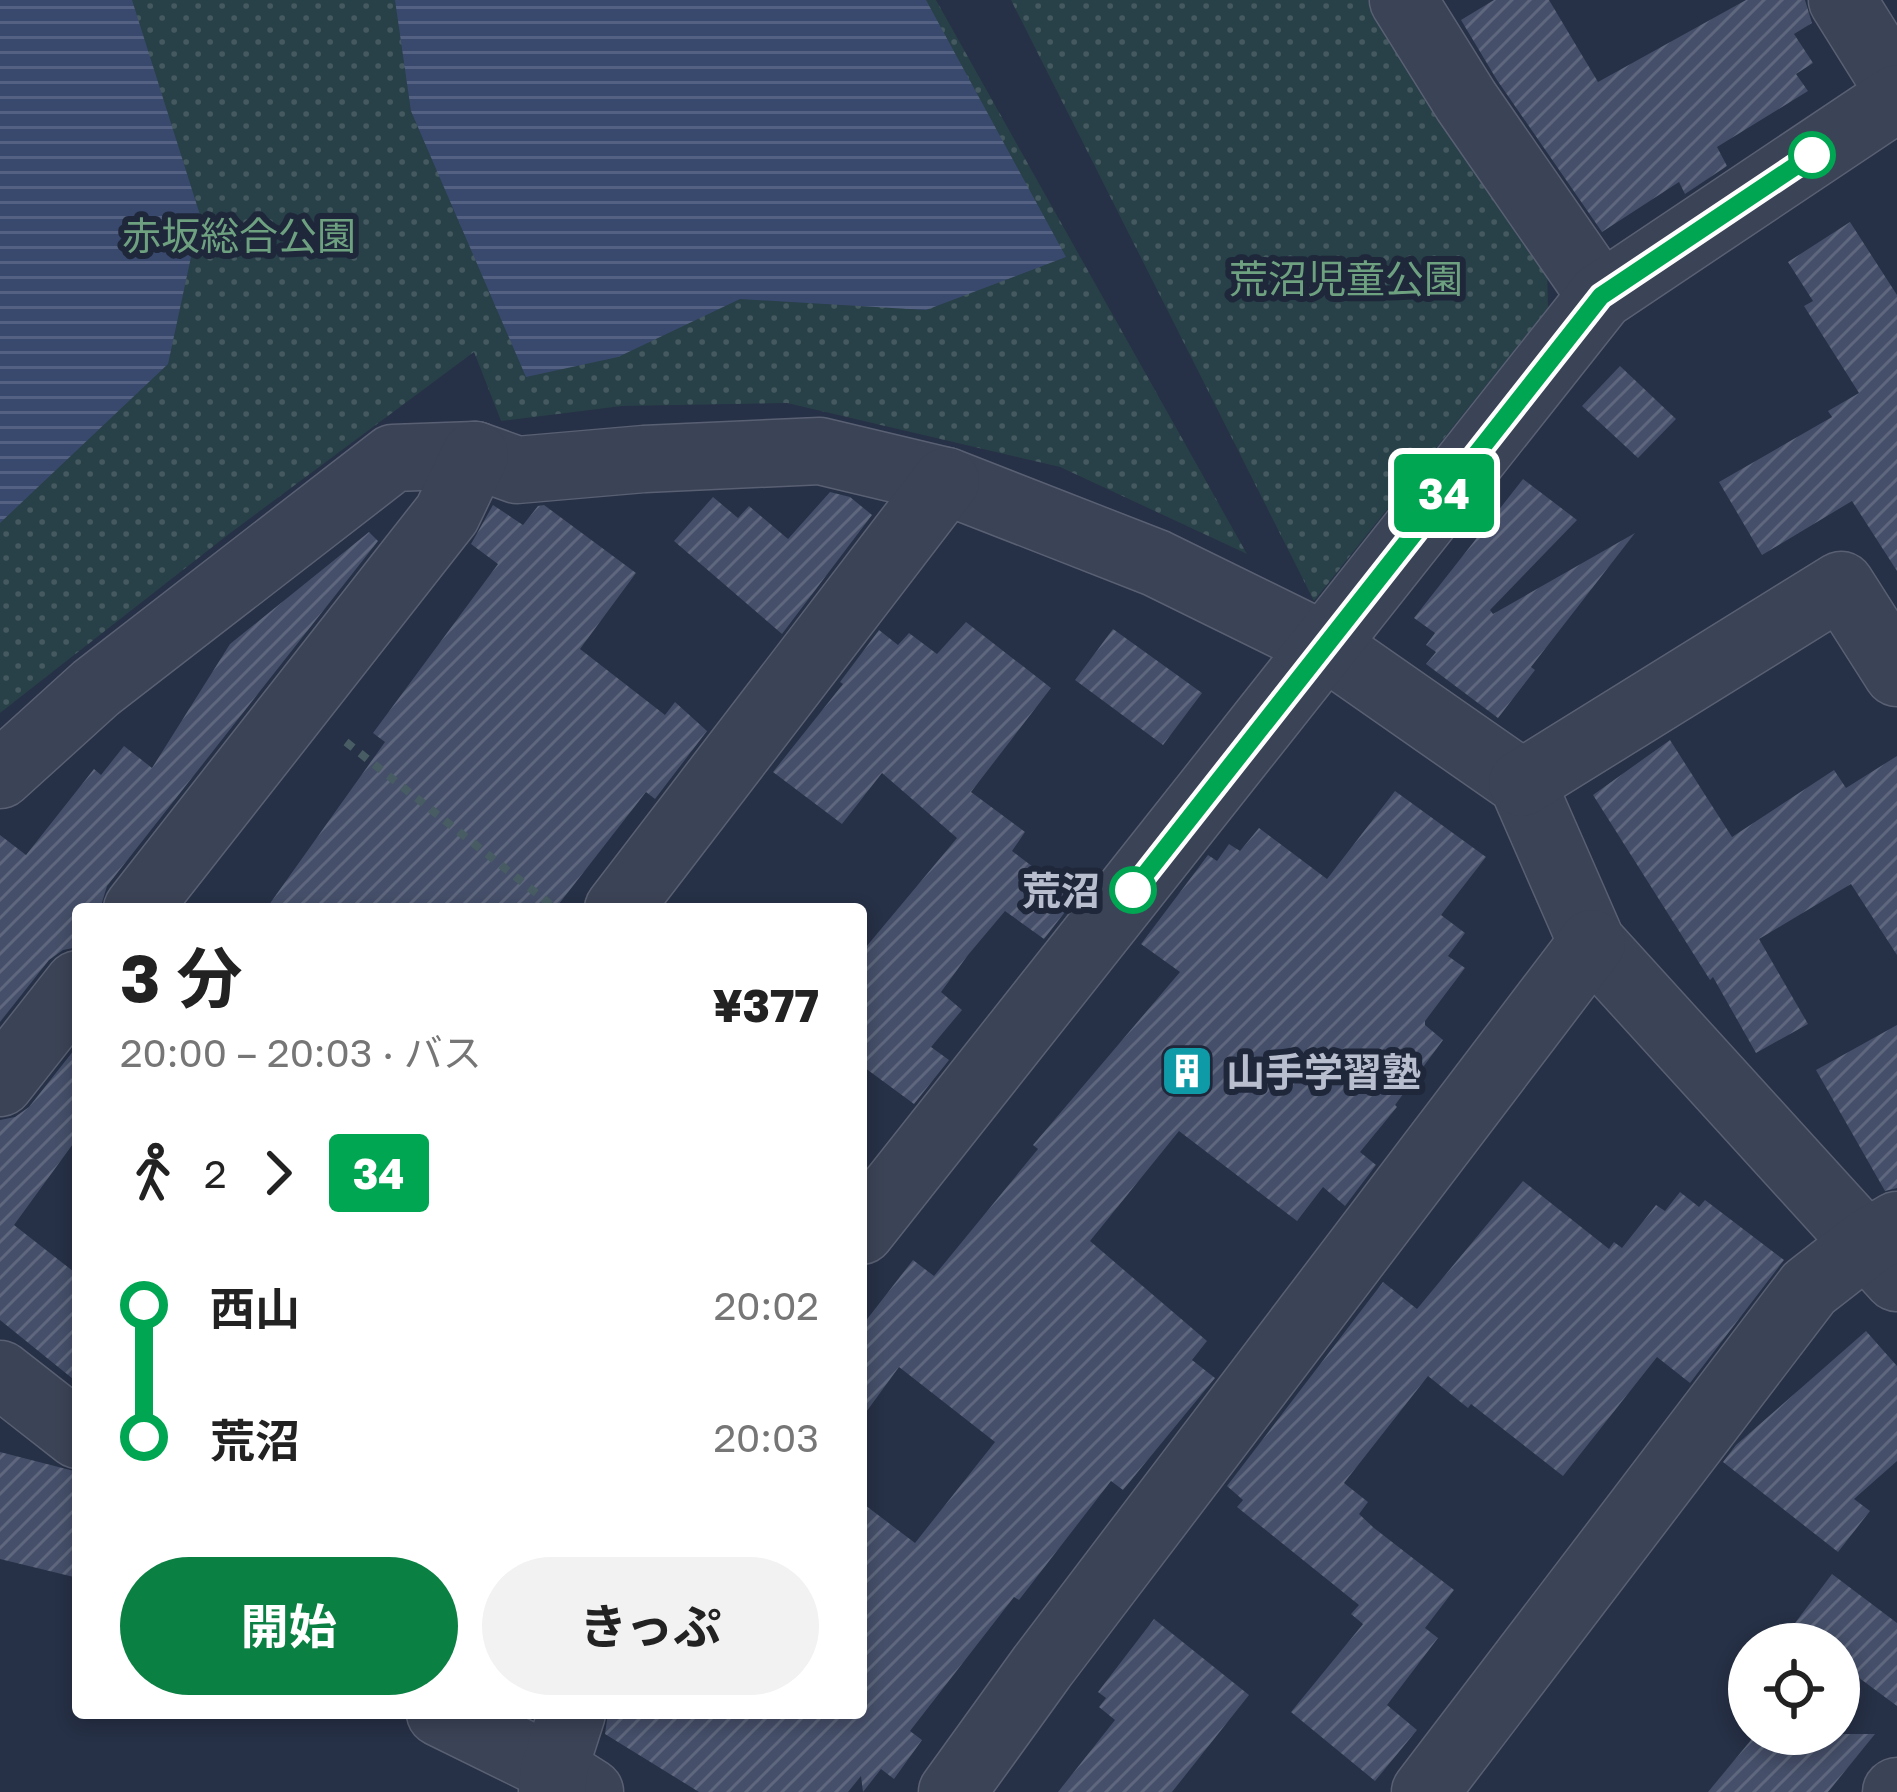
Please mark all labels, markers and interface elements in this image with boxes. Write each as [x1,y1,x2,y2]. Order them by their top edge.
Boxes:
unlabelled marker [1790,133,1834,177]
park label: 赤坂総合公園 [122,212,356,259]
park label: 荒沼児童公園 [1229,255,1463,302]
line badge: 34 [1390,454,1498,532]
text: 34 [1418,468,1470,518]
place label: 荒沼 [1022,867,1100,914]
marker: 荒沼 [1111,868,1155,912]
text: 3 分 [120,937,243,1017]
text: ¥377 [713,978,819,1032]
text: 20:00 – 20:03 · バス [120,1029,482,1076]
building icon: 山手学習塾 [1159,1043,1215,1099]
place label: 山手学習塾 [1226,1048,1421,1095]
icon: walk [120,1140,186,1206]
icon: forward [245,1140,311,1206]
text: 34 [353,1148,405,1198]
text: 2 [204,1150,227,1197]
text: 西山 [210,1281,300,1335]
text: 20:02 [714,1282,819,1329]
text: 荒沼 [210,1413,300,1467]
text: 20:03 [714,1414,819,1461]
button: 開始 [120,1557,458,1695]
button: きっぷ [482,1557,819,1695]
map controls [1728,1623,1860,1755]
button: locate [1728,1623,1860,1755]

